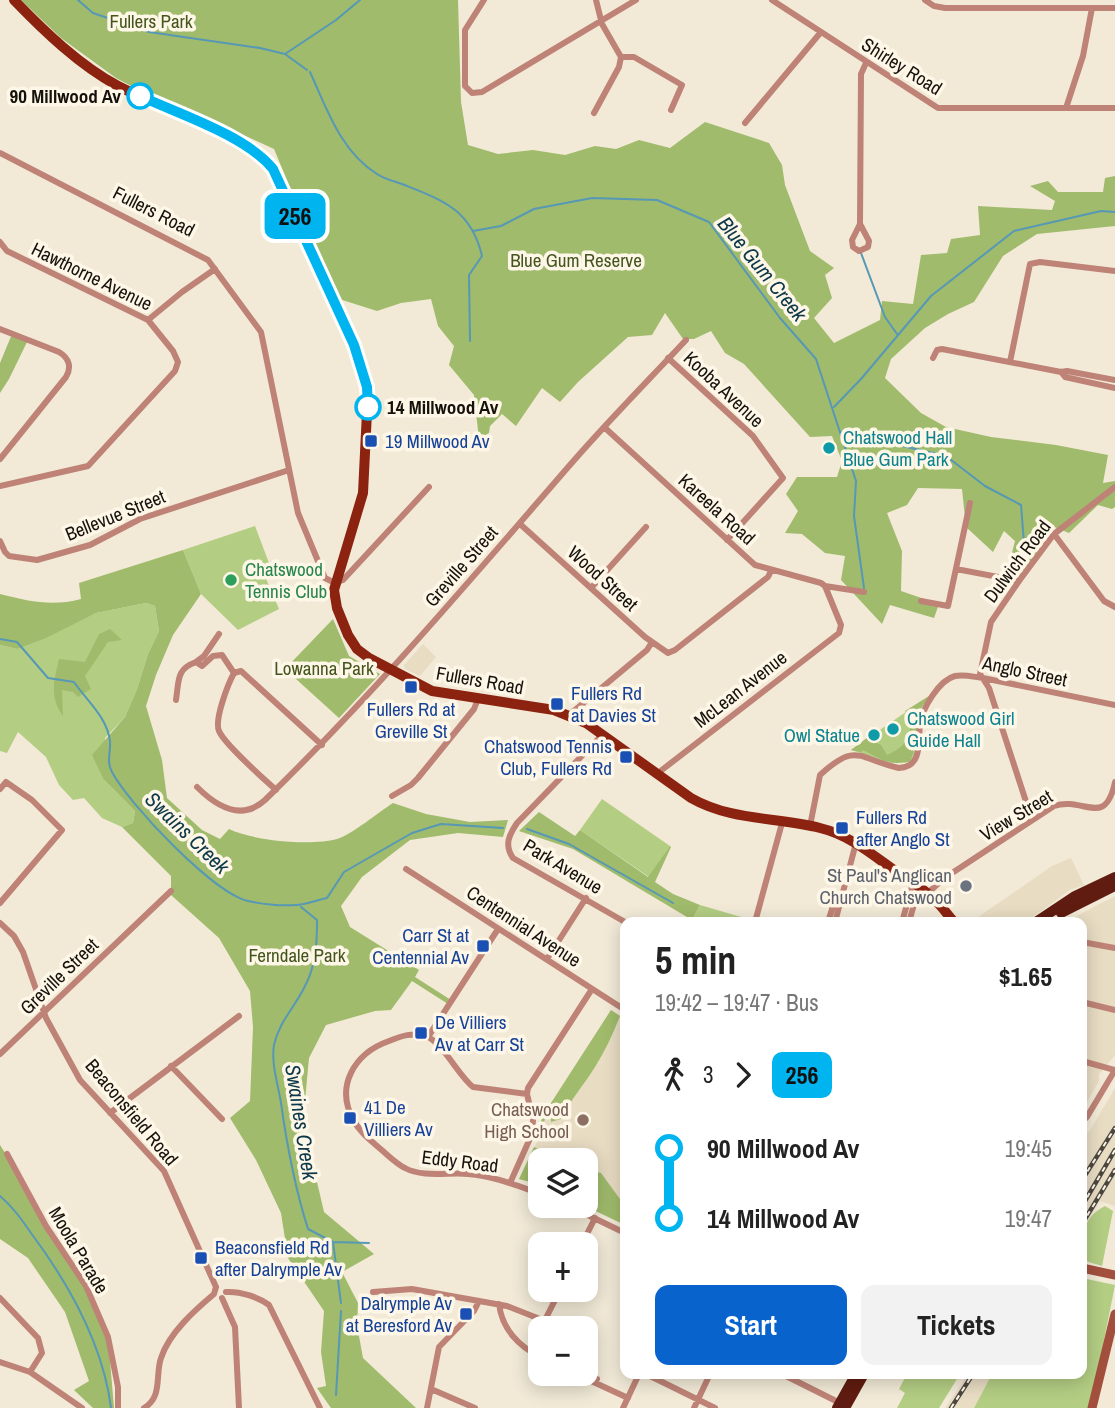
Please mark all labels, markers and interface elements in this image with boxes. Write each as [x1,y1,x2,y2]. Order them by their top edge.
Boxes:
park label: Fullers Park [109,8,193,34]
street label: Shirley Road [857,31,947,101]
place label: 90 Millwood Av [10,83,121,109]
marker: 90 Millwood Av [127,83,153,109]
street label: Fullers Road [109,179,199,243]
line badge: 256 [255,193,335,239]
text: 256 [279,200,311,232]
water label: Blue Gum Creek [711,210,815,328]
street label: Hawthorne Avenue [27,236,157,316]
park label: Blue Gum Reserve [510,247,642,273]
street label: Kooba Avenue [678,345,770,433]
marker: 14 Millwood Av [355,394,381,420]
place label: 14 Millwood Av [387,394,499,420]
place label: Chatswood Hall Blue Gum Park [843,424,952,472]
place label: 19 Millwood Av [385,428,490,454]
marker: 19 Millwood Av [363,433,379,449]
marker: Chatswood Hall Blue Gum Park [821,440,837,456]
street label: Kareela Road [673,467,761,551]
street label: Bellevue Street [61,483,169,547]
street label: Dulwich Road [977,514,1057,608]
street label: Greville Street [419,519,504,612]
street label: Wood Street [562,539,644,617]
place label: Chatswood Tennis Club [245,556,327,604]
marker: Chatswood Tennis Club [223,572,239,588]
street label: McLean Avenue [688,644,792,734]
street label: Anglo Street [979,649,1070,693]
park label: Lowanna Park [274,655,374,681]
street label: Fullers Road [434,660,526,700]
marker: Fullers Rd at Greville St [403,679,419,695]
place label: Fullers Rd at Davies St [571,680,657,728]
place label: Fullers Rd at Greville St [367,696,456,744]
marker: Fullers Rd at Davies St [549,696,565,712]
place label: Chatswood Girl Guide Hall [907,705,1014,753]
marker: Chatswood Girl Guide Hall [885,721,901,737]
place label: Owl Statue [784,722,860,748]
marker: Owl Statue [866,727,882,743]
place label: Chatswood Tennis Club, Fullers Rd [484,733,612,781]
marker: Chatswood Tennis Club, Fullers Rd [618,749,634,765]
street label: View Street [975,783,1058,847]
water label: Swains Creek [139,785,237,881]
place label: Fullers Rd after Anglo St [856,804,950,852]
marker: Fullers Rd after Anglo St [834,820,850,836]
street label: Park Avenue [519,832,607,900]
place label: St Paul's Anglican Church Chatswood [820,862,952,910]
marker: St Paul's Anglican Church Chatswood [958,878,974,894]
street label: Centennial Avenue [462,879,586,973]
place label: Carr St at Centennial Av [372,922,470,970]
street label: Greville Street [14,932,104,1020]
text: 5 min [655,935,736,986]
marker: Carr St at Centennial Av [475,938,491,954]
park label: Ferndale Park [248,942,346,968]
text: $1.65 [999,959,1052,994]
text: 19:42 – 19:47 · Bus [655,987,819,1018]
place label: De Villiers Av at Carr St [434,1009,525,1057]
marker: De Villiers Av at Carr St [413,1025,429,1041]
street label: Beaconsfield Road [80,1053,184,1171]
icon: walk [655,1056,693,1094]
icon: forward [724,1056,762,1094]
text: 3 [703,1059,714,1090]
text: 256 [786,1059,818,1091]
water label: Swaines Creek [278,1062,325,1183]
place label: 41 De Villiers Av [364,1094,433,1142]
place label: Chatswood High School [484,1096,569,1144]
marker: 41 De Villiers Av [342,1110,358,1126]
marker: Chatswood High School [575,1112,591,1128]
text: 90 Millwood Av [707,1131,859,1166]
text: 19:45 [1005,1133,1052,1164]
street label: Eddy Road [420,1143,500,1179]
map controls [528,1148,598,1386]
button: layers [528,1148,598,1218]
text: 14 Millwood Av [707,1201,859,1236]
street label: Moola Parade [43,1202,115,1298]
text: 19:47 [1005,1203,1052,1234]
button: + [528,1232,598,1302]
place label: Beaconsfield Rd after Dalrymple Av [215,1234,342,1282]
marker: Beaconsfield Rd after Dalrymple Av [193,1250,209,1266]
button: Start [655,1285,847,1365]
button: Tickets [861,1285,1052,1365]
place label: Dalrymple Av at Beresford Av [346,1290,452,1338]
marker: Dalrymple Av at Beresford Av [458,1306,474,1322]
button: − [528,1316,598,1386]

